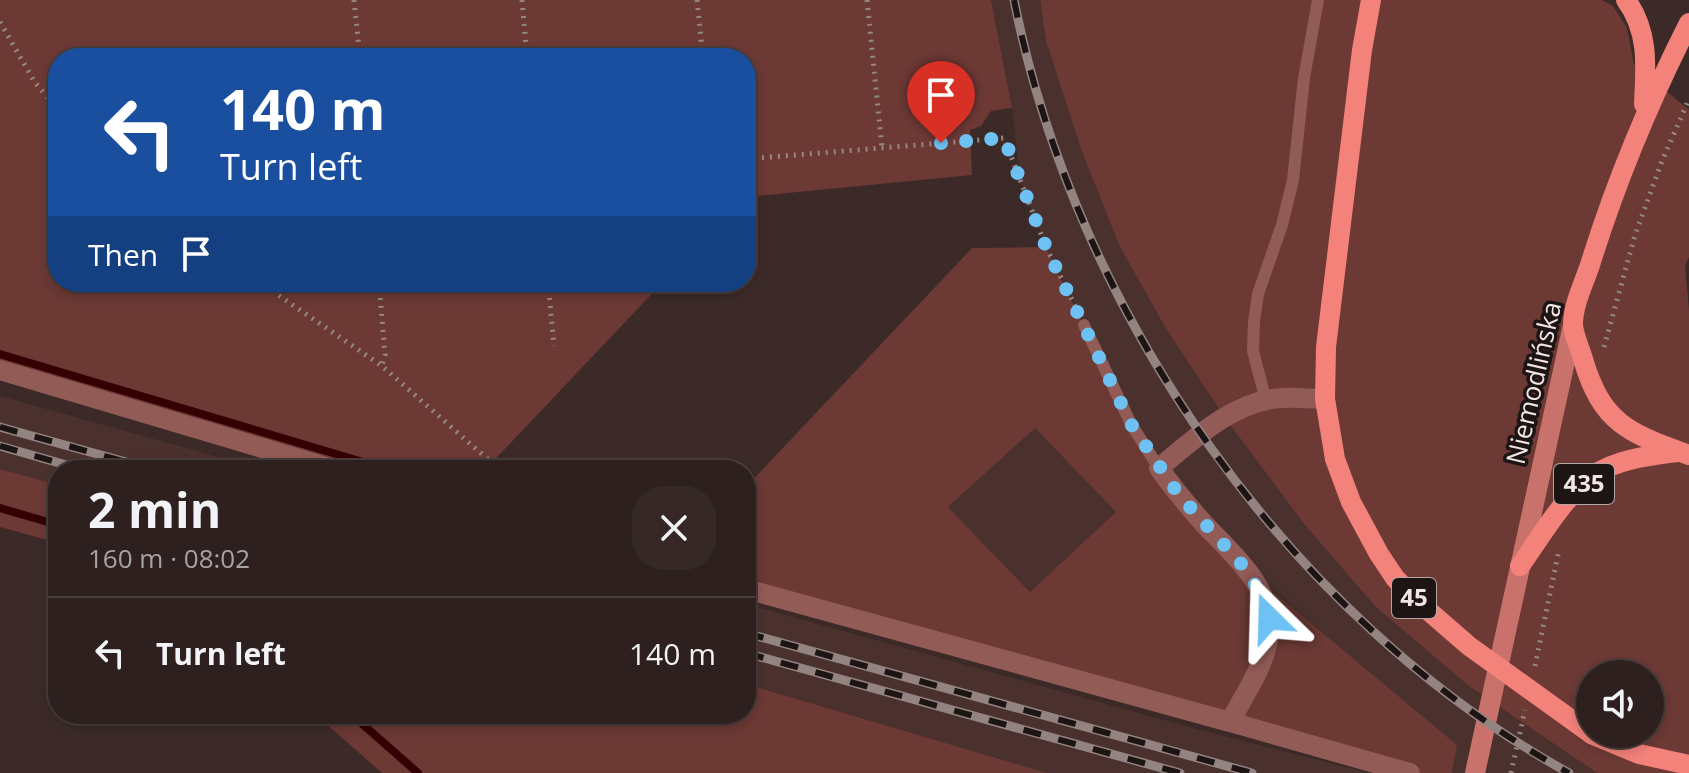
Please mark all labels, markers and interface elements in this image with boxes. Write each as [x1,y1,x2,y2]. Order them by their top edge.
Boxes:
pin [907,61,975,143]
text: 140 m [220,70,386,146]
icon: arrive [919,73,963,117]
icon: left [88,80,192,184]
text: Turn left [220,142,362,191]
icon: arrive [174,232,218,276]
text: Then [88,234,158,275]
street label: Niemodlińska [1497,298,1569,468]
road number: 435 [1554,464,1614,504]
text: 2 min [88,477,221,542]
button: close [632,486,716,570]
text: 160 m · 08:02 [88,540,250,576]
position arrow [1227,576,1311,660]
road number: 45 [1392,578,1436,618]
icon: left [88,631,132,675]
text: Turn left [156,633,286,674]
text: 140 m [629,633,716,674]
map controls [1576,660,1664,748]
button: sound [1576,660,1664,748]

